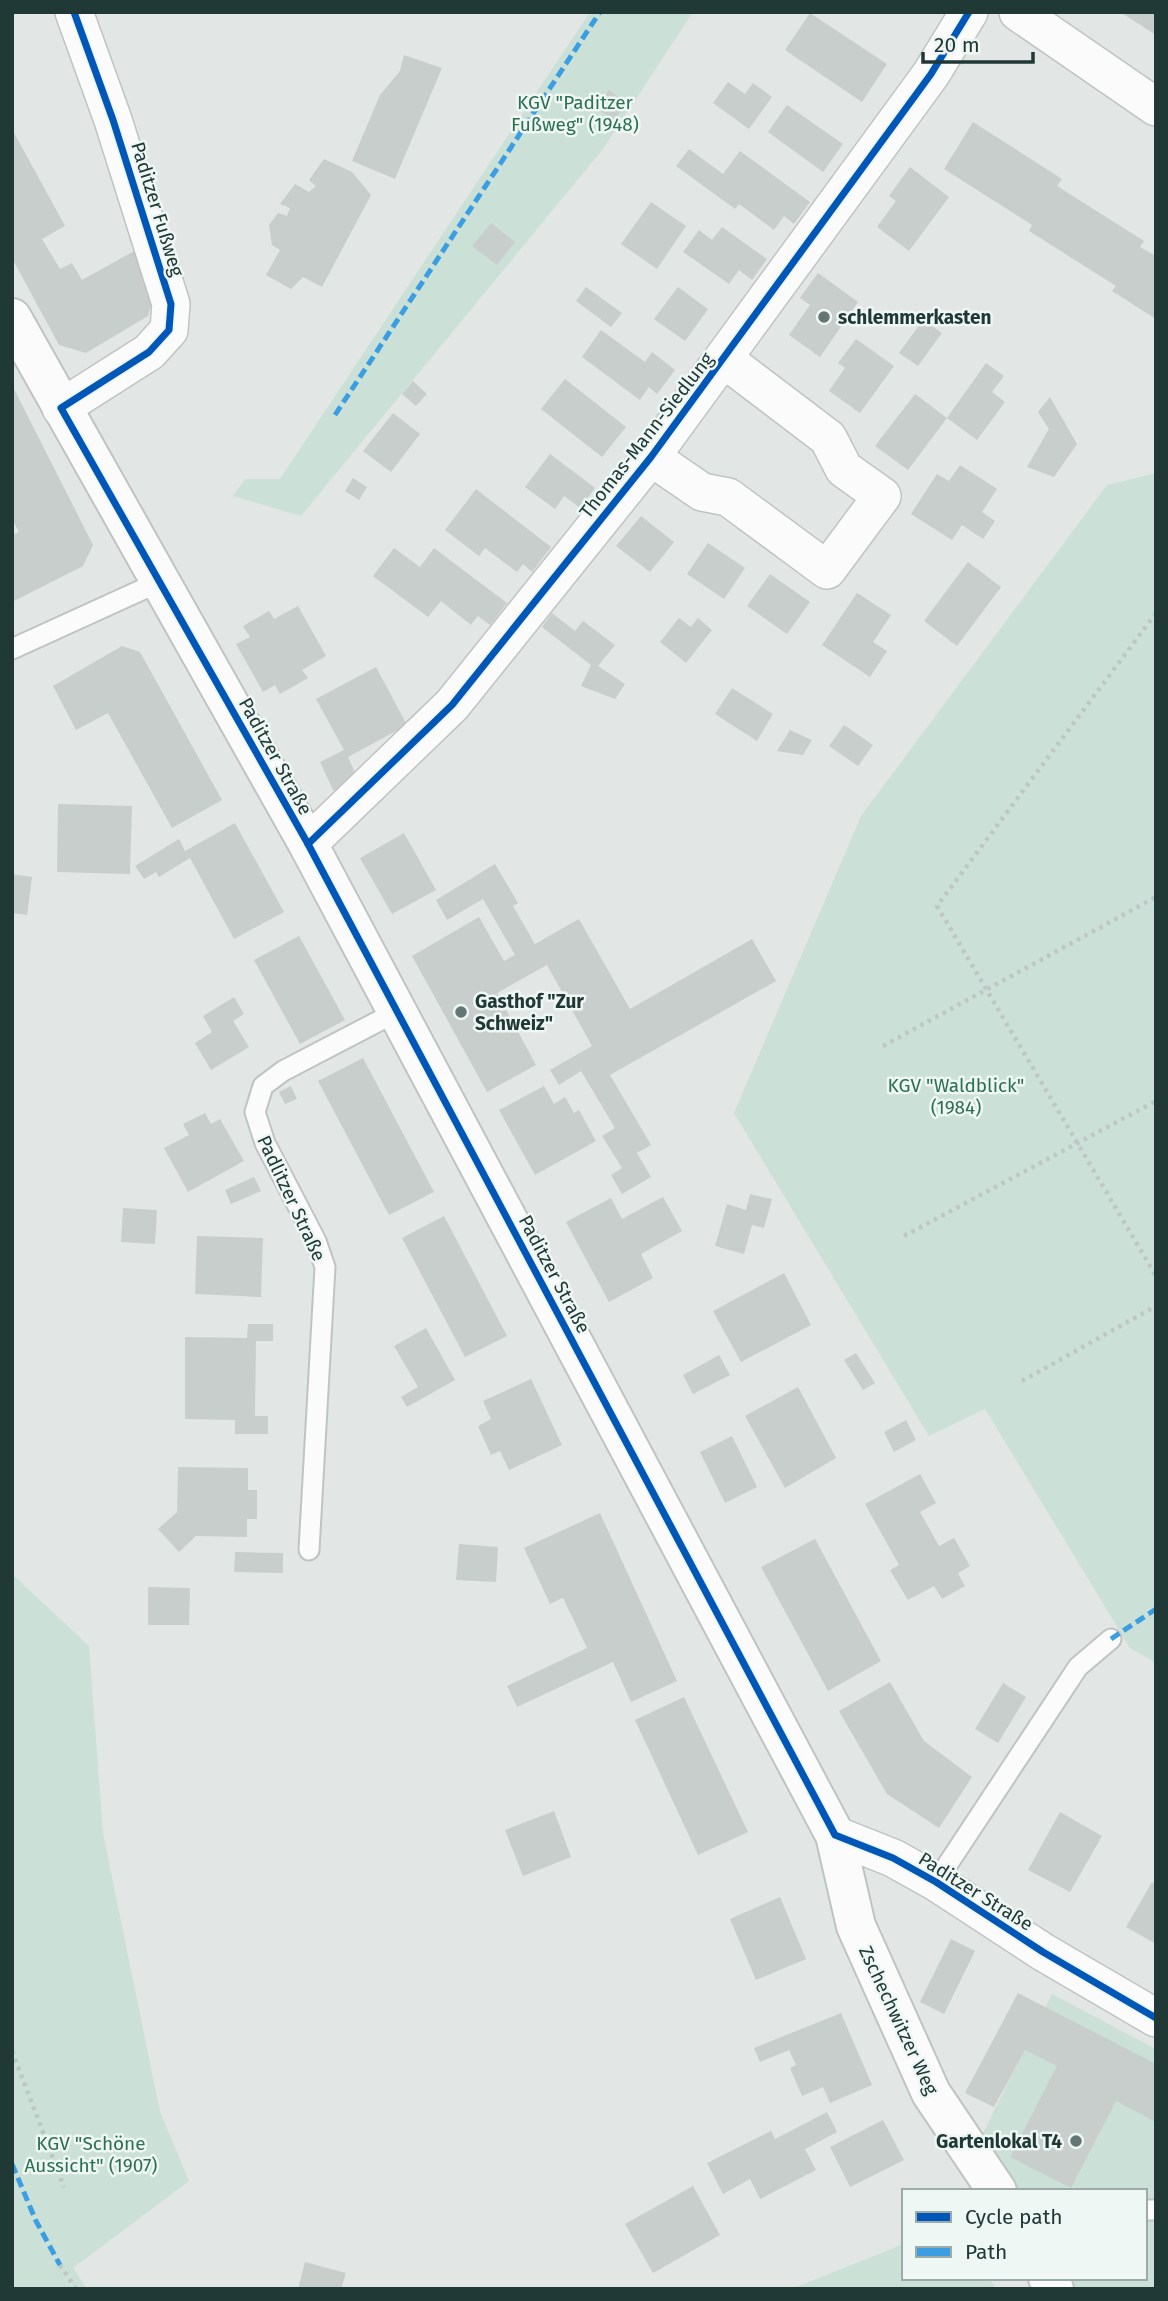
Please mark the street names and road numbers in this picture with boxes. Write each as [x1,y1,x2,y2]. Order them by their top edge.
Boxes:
street label: Paditzer Fußweg [126,139,189,279]
street label: Thomas-Mann-Siedlung [574,348,718,523]
street label: Paditzer Straße [234,694,317,819]
street label: Padlitzer Straße [252,1132,331,1265]
street label: Paditzer Straße [514,1211,595,1337]
street label: Paditzer Straße [914,1847,1037,1936]
street label: Zschechwitzer Weg [854,1942,943,2098]

